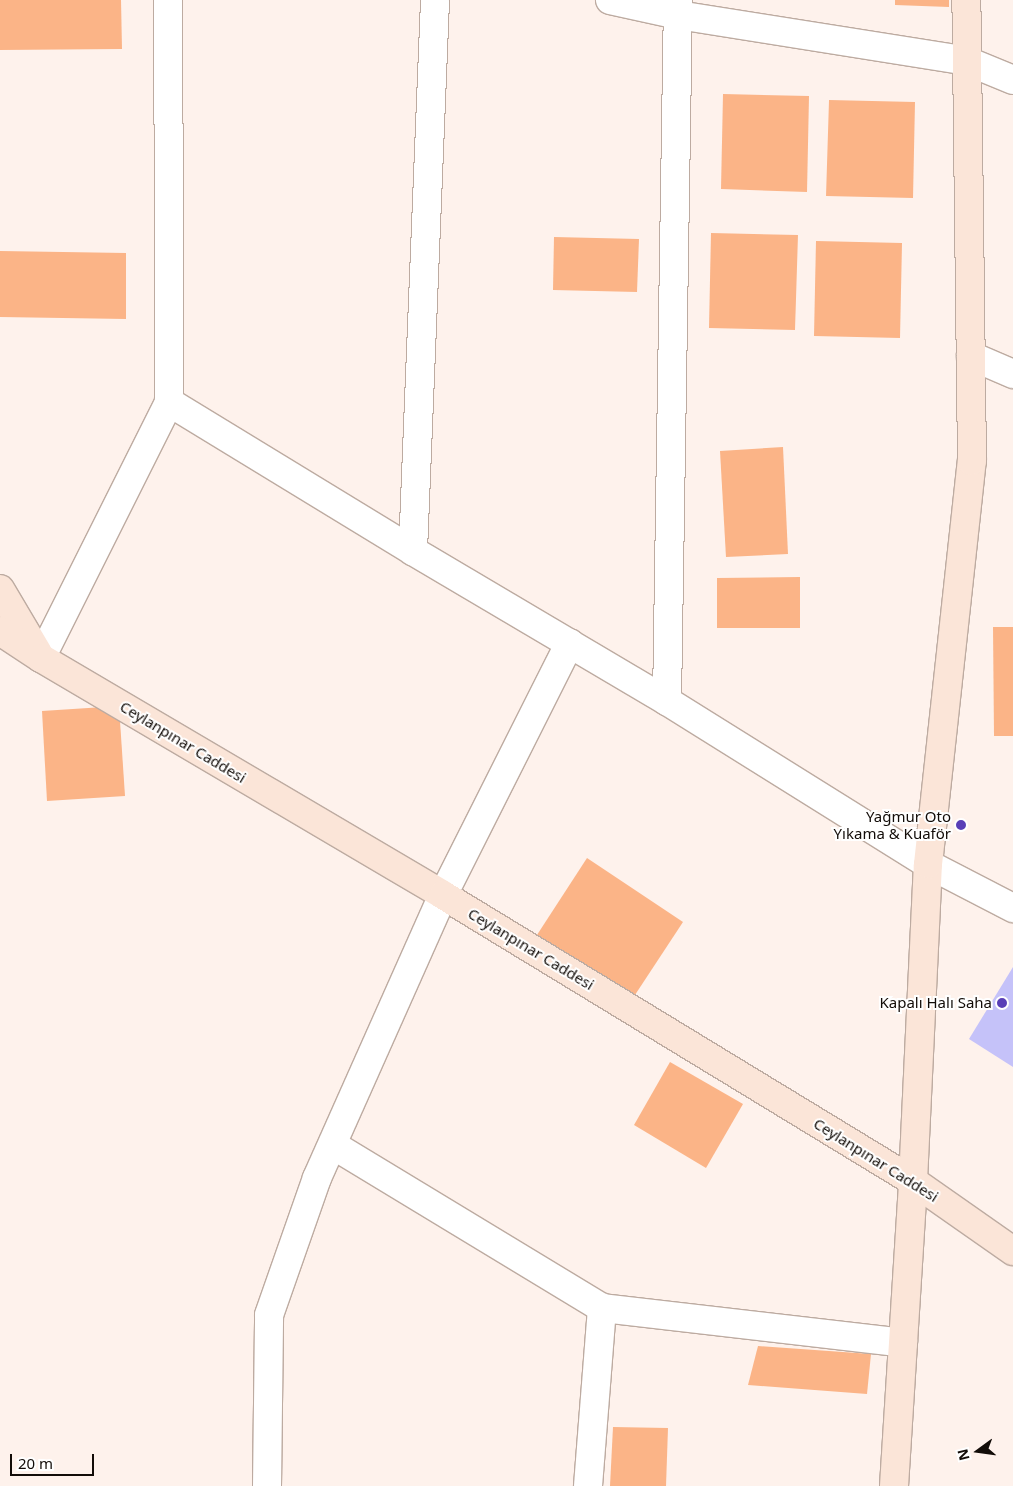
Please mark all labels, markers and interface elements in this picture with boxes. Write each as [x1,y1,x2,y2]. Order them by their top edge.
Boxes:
street label: Ceylanpınar Caddesi [117,697,249,787]
place label: Yağmur Oto Yıkama & Kuaför [834,807,951,842]
marker: Yağmur Oto Yıkama & Kuaför [955,819,967,831]
street label: Ceylanpınar Caddesi [465,904,597,994]
place label: Kapalı Halı Saha [880,994,992,1012]
marker: Kapalı Halı Saha [996,997,1008,1009]
street label: Ceylanpınar Caddesi [810,1114,942,1206]
north arrow [953,1426,1003,1476]
scale bar [12,1444,96,1476]
text: N [952,1447,974,1463]
text: 20 m [18,1453,53,1473]

